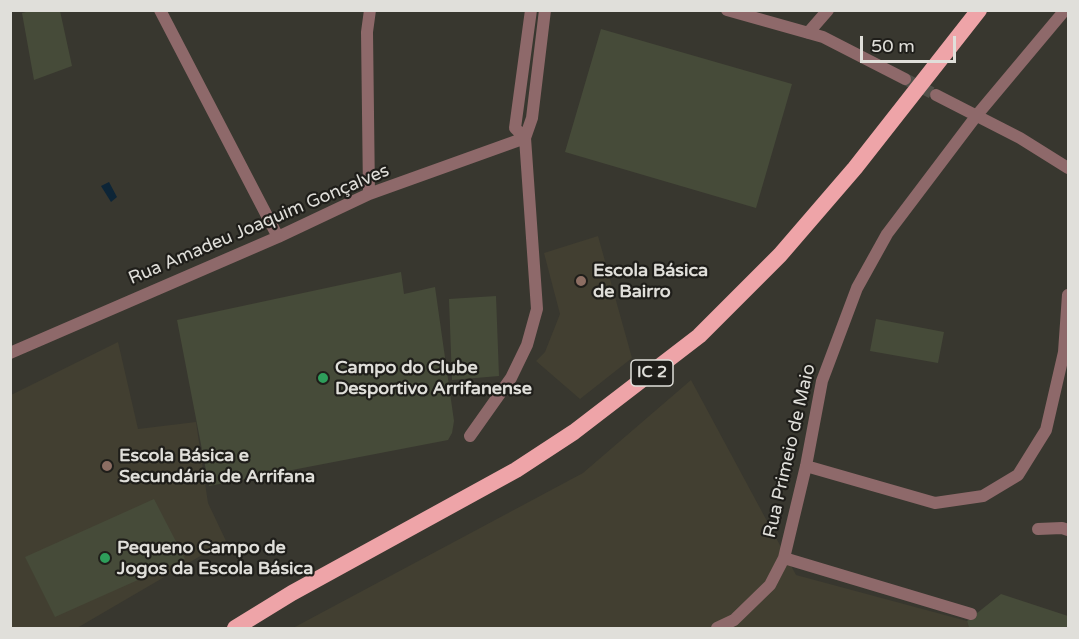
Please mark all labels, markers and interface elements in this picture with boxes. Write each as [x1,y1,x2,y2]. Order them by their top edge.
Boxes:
scale bar [863,24,959,62]
text: 50 m [871,35,915,57]
street label: Rua Amadeu Joaquim Gonçalves [125,160,393,290]
place label: Escola Básica de Bairro [593,260,708,302]
marker: Escola Básica de Bairro [574,274,588,288]
place label: Campo do Clube Desportivo Arrifanense [335,357,532,400]
road number: IC 2 [631,360,673,386]
street label: Rua Primeio de Maio [759,362,821,540]
marker: Campo do Clube Desportivo Arrifanense [316,371,330,385]
place label: Escola Básica e Secundária de Arrifana [119,445,315,488]
marker: Escola Básica e Secundária de Arrifana [100,459,114,473]
place label: Pequeno Campo de Jogos da Escola Básica [117,537,313,580]
marker: Pequeno Campo de Jogos da Escola Básica [98,551,112,565]

